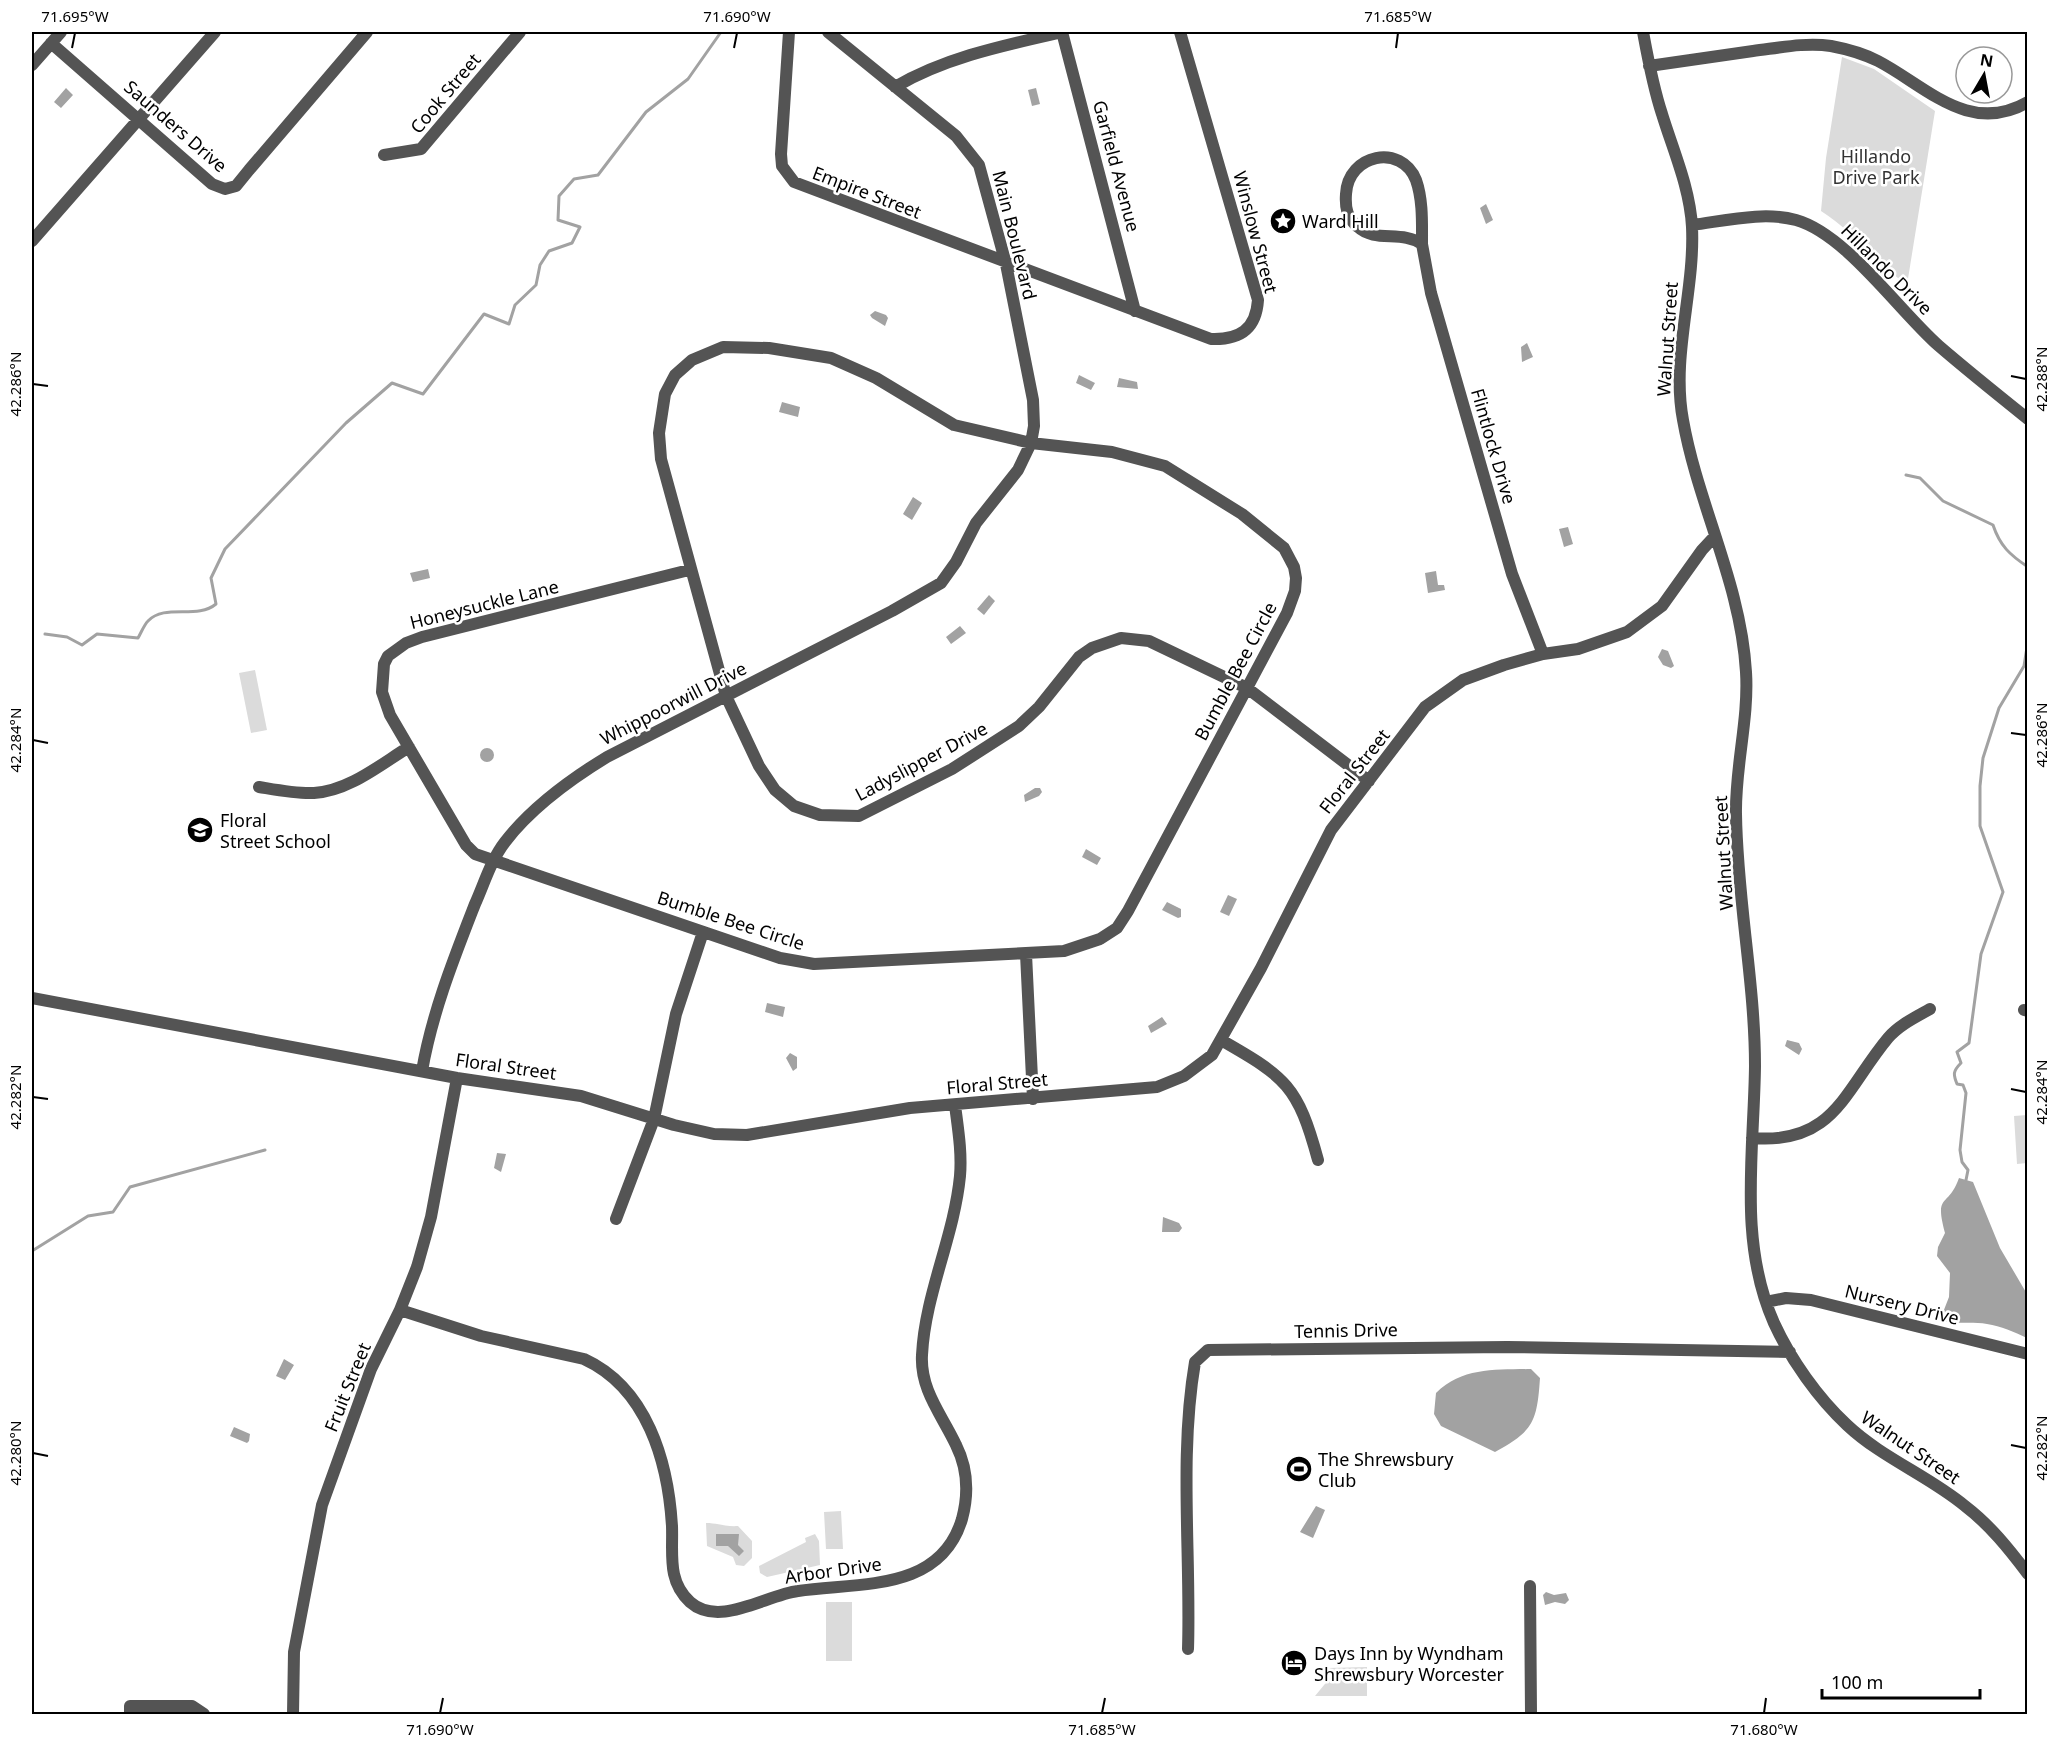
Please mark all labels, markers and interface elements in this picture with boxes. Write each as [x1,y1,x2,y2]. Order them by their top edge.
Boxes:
text: 71.695°W [41,6,109,26]
text: 71.690°W [703,6,771,26]
text: 71.685°W [1364,6,1432,26]
north arrow [1954,45,2014,105]
street label: Cook Street [404,47,486,138]
text: N [1978,48,1995,72]
street label: Saunders Drive [120,75,232,177]
street label: Garfield Avenue [1088,98,1146,234]
park label: Hillando Drive Park [1832,144,1920,189]
street label: Empire Street [809,160,925,224]
street label: Main Boulevard [987,168,1043,302]
street label: Winslow Street [1228,168,1284,296]
place icon: Ward Hill [1268,206,1298,236]
place label: Ward Hill [1302,209,1379,233]
street label: Hillando Drive [1836,218,1938,320]
street label: Walnut Street [1651,280,1683,397]
text: 42.288°N [2031,347,2051,411]
text: 42.286°N [5,352,25,416]
street label: Flintlock Drive [1466,385,1522,507]
street label: Honeysuckle Lane [407,574,561,634]
street label: Bumble Bee Circle [1188,598,1282,744]
street label: Whippoorwill Drive [596,656,750,750]
text: 42.286°N [2031,703,2051,767]
text: 42.284°N [5,708,25,772]
street label: Ladyslipper Drive [851,716,991,806]
street label: Floral Street [1313,723,1395,818]
street label: Walnut Street [1708,795,1738,911]
place label: Floral Street School [220,808,331,853]
school or university icon: Floral Street School [185,815,215,845]
street label: Bumble Bee Circle [654,885,808,955]
street label: Floral Street [454,1047,558,1085]
text: 42.284°N [2031,1060,2051,1124]
text: 42.282°N [5,1065,25,1129]
street label: Floral Street [945,1067,1049,1099]
street label: Nursery Drive [1842,1278,1962,1330]
street label: Tennis Drive [1294,1317,1398,1343]
street label: Fruit Street [318,1338,376,1435]
street label: Walnut Street [1857,1405,1966,1489]
text: 42.282°N [2031,1416,2051,1480]
text: 42.280°N [5,1421,25,1485]
place label: The Shrewsbury Club [1318,1447,1454,1492]
sports icon: The Shrewsbury Club [1284,1454,1314,1484]
street label: Arbor Drive [783,1551,883,1589]
place label: Days Inn by Wyndham Shrewsbury Worcester [1314,1641,1505,1686]
hotel icon: Days Inn by Wyndham Shrewsbury Worcester [1279,1648,1309,1678]
scale bar [1822,1662,1980,1700]
text: 100 m [1831,1670,1883,1694]
text: 71.690°W [406,1719,474,1739]
text: 71.685°W [1068,1719,1136,1739]
text: 71.680°W [1730,1719,1798,1739]

